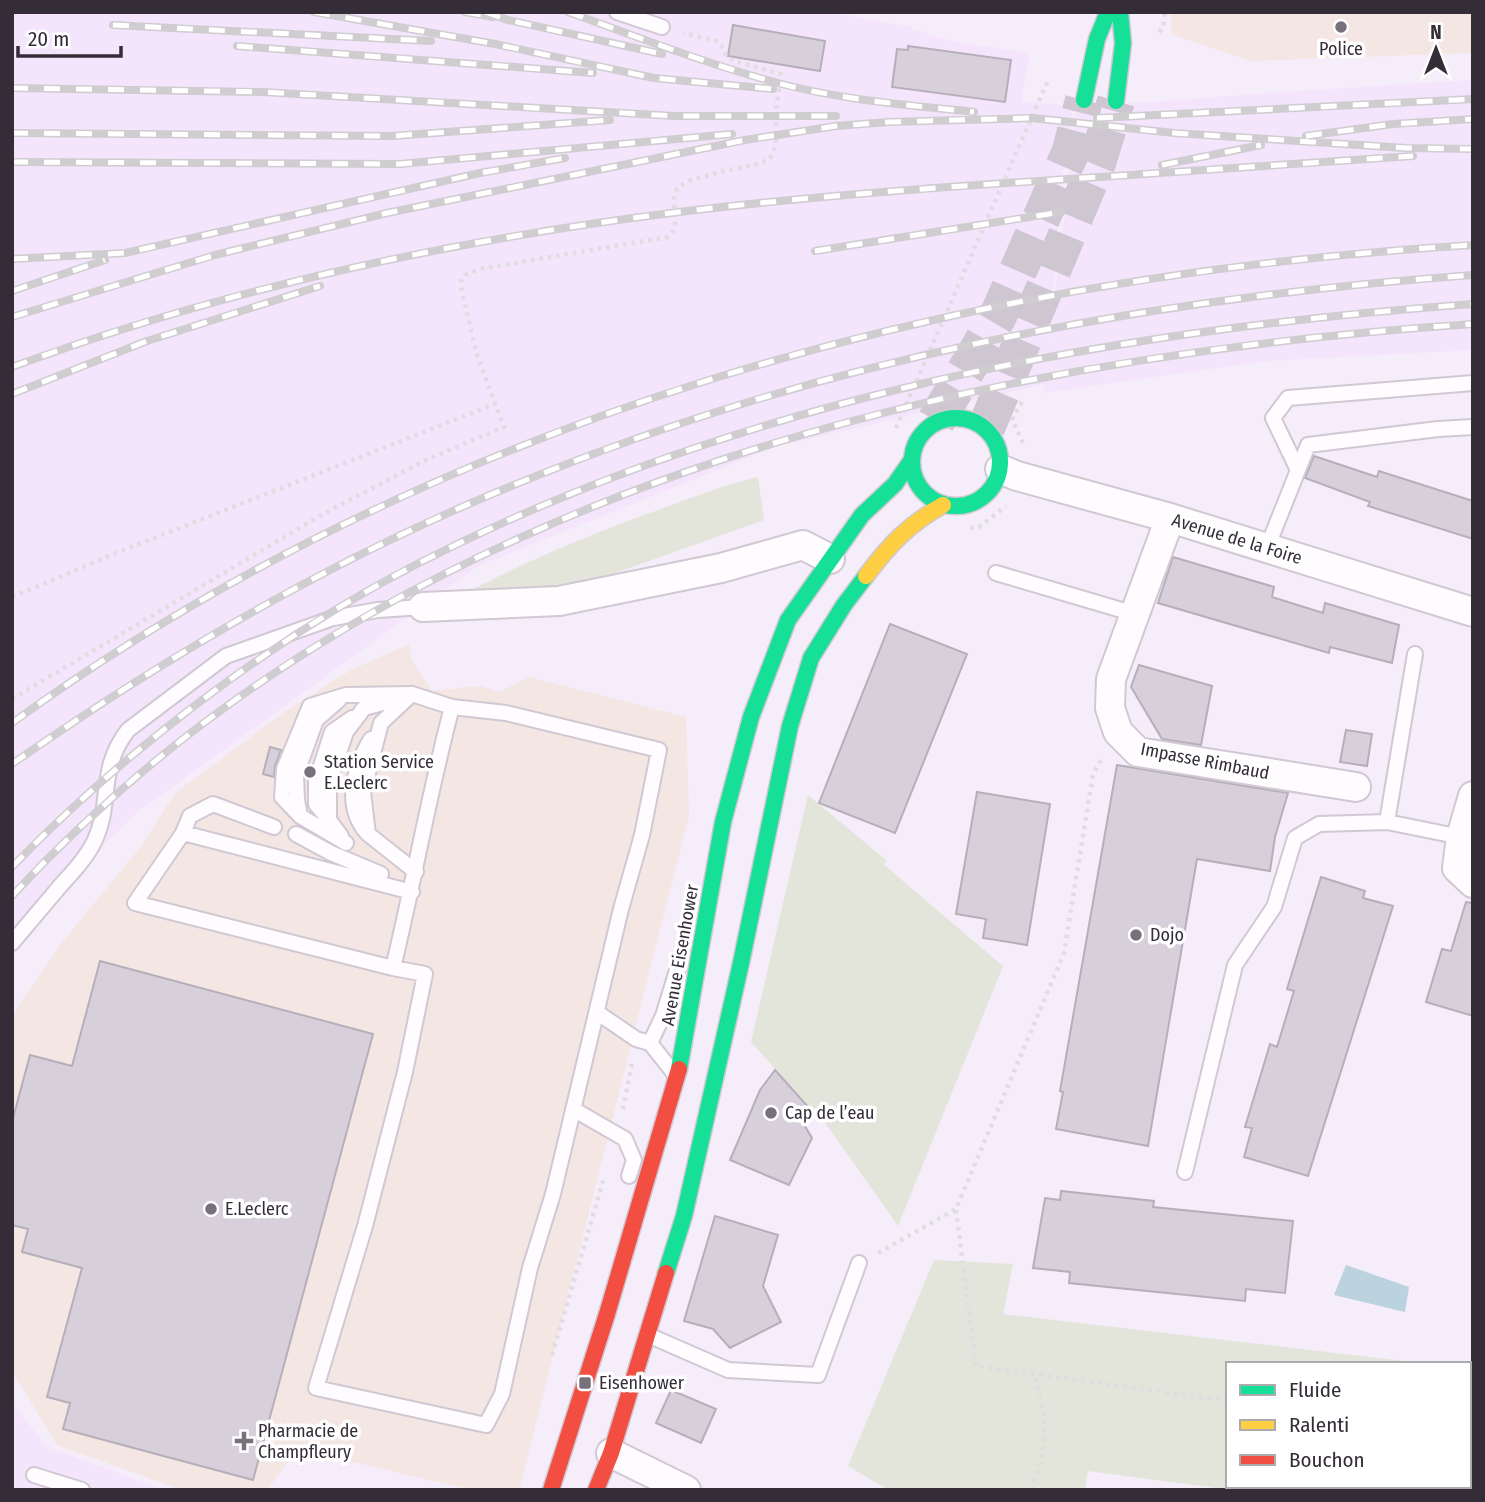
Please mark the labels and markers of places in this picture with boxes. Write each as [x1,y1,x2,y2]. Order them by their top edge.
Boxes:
marker: Police [1333,19,1349,35]
place label: Police [1319,38,1363,60]
place label: Station Service E.Leclerc [324,751,434,794]
marker: Station Service E.Leclerc [302,764,318,780]
place label: Dojo [1150,924,1184,946]
marker: Dojo [1128,927,1144,943]
place label: Cap de l’eau [785,1102,874,1124]
marker: Cap de l’eau [763,1105,779,1121]
place label: E.Leclerc [225,1198,289,1220]
marker: E.Leclerc [203,1201,219,1217]
place label: Eisenhower [599,1372,685,1394]
marker: Eisenhower [577,1375,593,1391]
place label: Pharmacie de Champfleury [258,1420,358,1463]
marker: Pharmacie de Champfleury [236,1433,252,1449]

